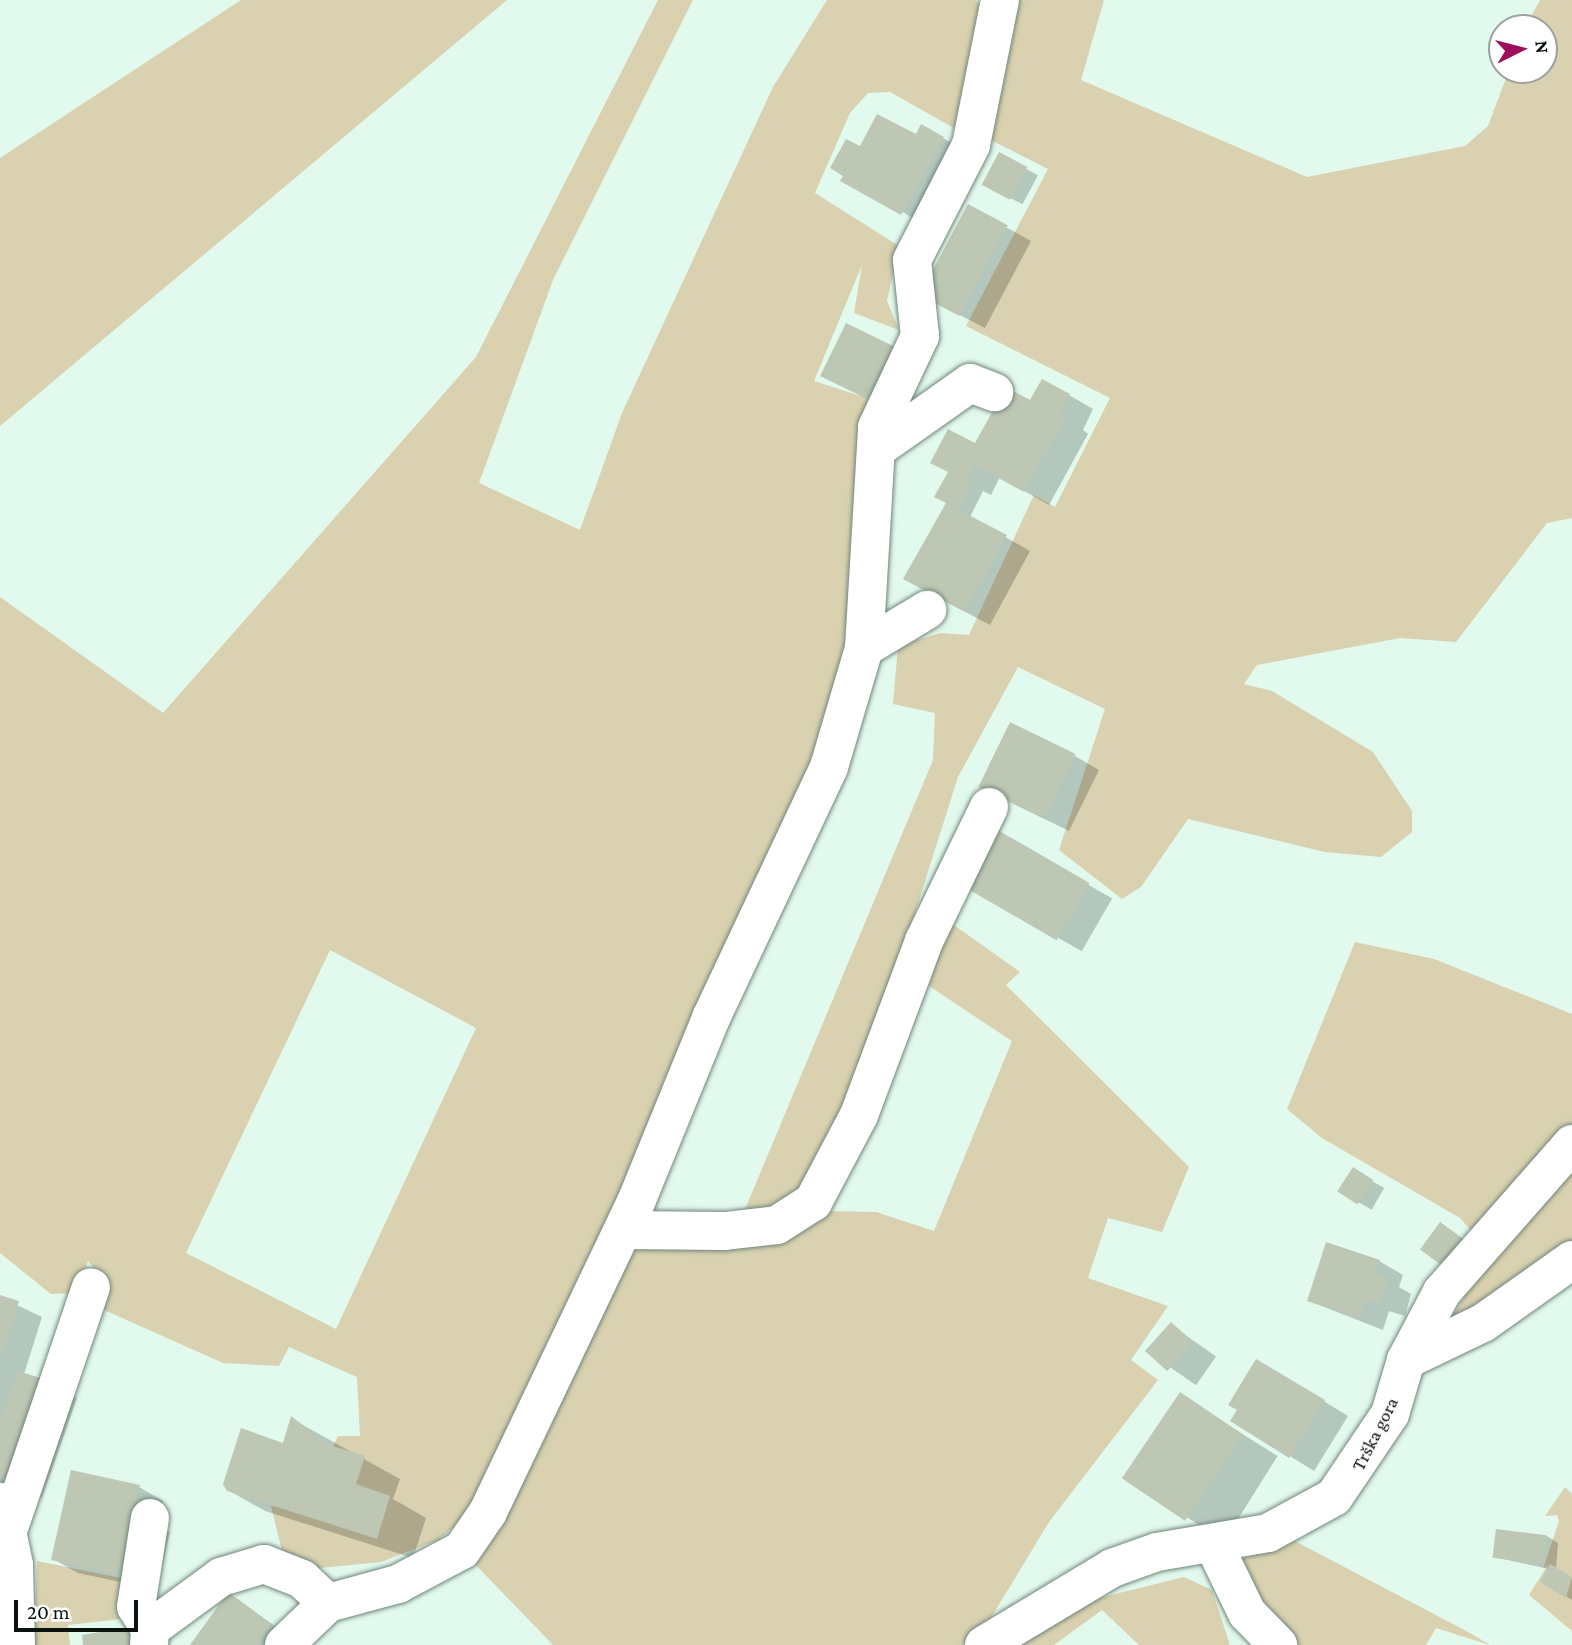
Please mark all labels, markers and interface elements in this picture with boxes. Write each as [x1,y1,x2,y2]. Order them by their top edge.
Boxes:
north arrow [1488,14,1558,84]
text: N [1531,39,1554,54]
street label: Trška gora [1347,1393,1403,1475]
scale bar [18,1586,142,1630]
text: 20 m [27,1600,70,1624]

